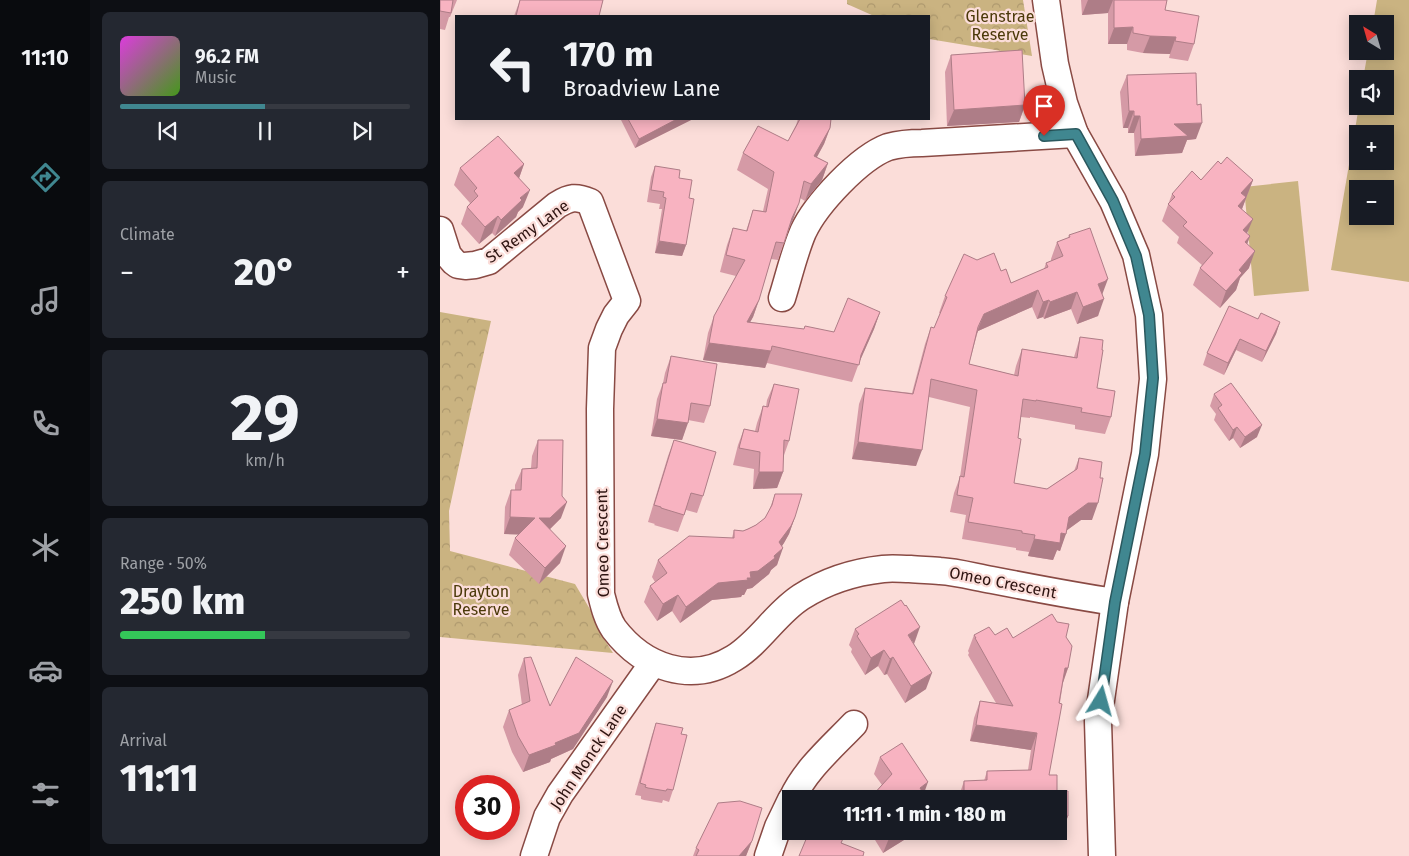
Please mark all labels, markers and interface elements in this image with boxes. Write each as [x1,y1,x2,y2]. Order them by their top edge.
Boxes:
park label: Glenstrae Reserve [965,7,1035,44]
north arrow [1349,15,1394,60]
map controls [1349,15,1394,225]
text: 170 m [563,33,654,75]
icon: left [480,35,545,100]
text: 11:10 [21,44,69,71]
text: 96.2 FM [195,45,259,68]
text: Music [195,68,236,87]
button: sound [1349,70,1394,115]
text: Broadview Lane [563,75,720,102]
pin [1023,85,1065,136]
icon: arrive [1030,92,1058,120]
icon: previous [154,117,182,145]
icon: pause [251,117,279,145]
icon: next [348,117,376,145]
button: + [1349,125,1394,170]
icon: directions [28,160,63,195]
button: − [1349,180,1394,225]
street label: St Remy Lane [482,196,573,267]
text: Climate [120,225,175,244]
text: 20° [234,249,296,295]
text: − [120,256,134,289]
text: + [396,256,410,289]
icon: music [28,283,63,318]
text: 29 [230,379,300,457]
icon: phone [28,406,63,441]
text: km/h [245,451,285,470]
street label: Omeo Crescent [592,488,613,598]
icon: climate [28,530,63,565]
text: Range · 50% [120,554,207,573]
street label: Omeo Crescent [948,563,1058,602]
text: 250 km [120,578,245,624]
park label: Drayton Reserve [452,582,510,619]
icon: car [28,653,63,688]
position arrow [1074,674,1126,726]
street label: John Monck Lane [546,701,631,814]
text: Arrival [120,731,167,750]
text: 11:11 [120,755,198,801]
speed limit sign: 30 [455,775,520,840]
icon: filters [28,777,63,812]
text: 11:11 · 1 min · 180 m [843,803,1006,826]

